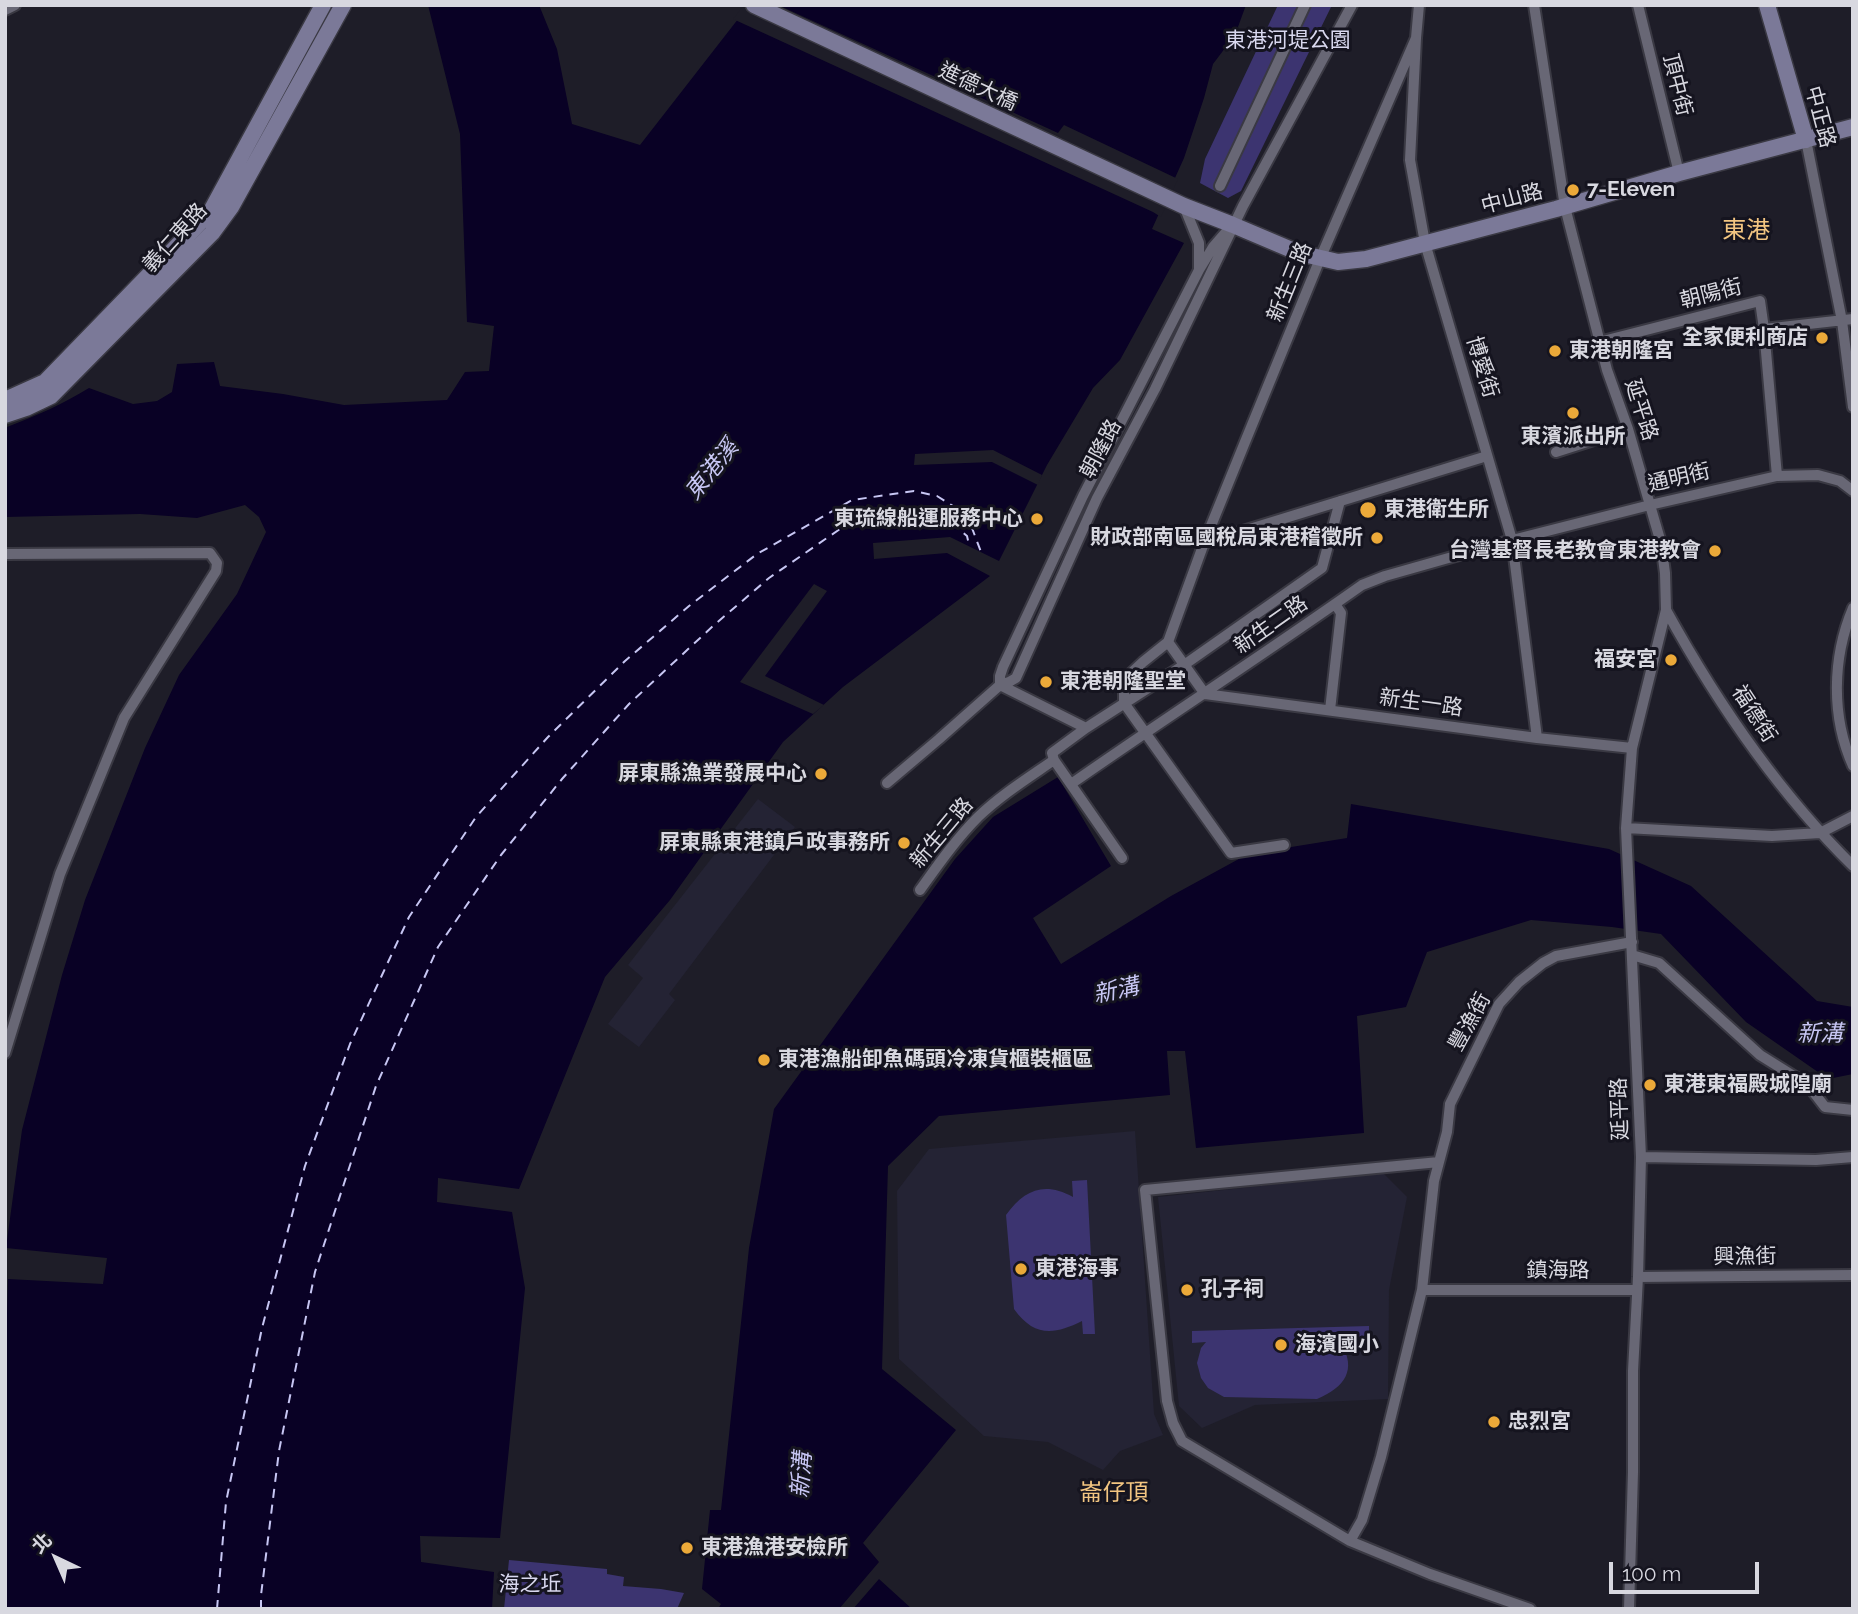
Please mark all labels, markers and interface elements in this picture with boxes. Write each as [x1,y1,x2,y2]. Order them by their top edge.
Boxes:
park label: 東港河堤公園 [1225,28,1351,54]
street label: 頂中街 [1657,51,1697,119]
street label: 進德大橋 [935,58,1021,116]
street label: 中正路 [1800,83,1840,151]
place label: 7-Eleven [1587,177,1675,203]
street label: 中山路 [1478,179,1546,219]
marker: 7-Eleven [1565,182,1581,198]
street label: 義仁東路 [138,198,212,278]
district label: 東港 [1722,217,1770,245]
street label: 新生三路 [1263,238,1317,326]
street label: 朝陽街 [1677,274,1745,314]
place label: 全家便利商店 [1682,325,1808,351]
marker: 全家便利商店 [1814,330,1830,346]
street label: 博愛街 [1461,333,1503,401]
place label: 東港朝隆宮 [1569,338,1674,364]
marker: 東港朝隆宮 [1547,343,1563,359]
street label: 延平路 [1619,376,1663,444]
marker: 東濱派出所 [1565,405,1581,421]
street label: 朝隆路 [1075,415,1127,483]
place label: 東濱派出所 [1521,424,1625,450]
water label: 東港溪 [680,435,744,505]
street label: 通明街 [1645,459,1713,497]
place label: 東港衛生所 [1384,497,1489,523]
marker: 東港衛生所 [1358,500,1378,520]
place label: 東琉線船運服務中心 [834,506,1023,532]
marker: 東琉線船運服務中心 [1029,511,1045,527]
place label: 財政部南區國稅局東港稽徵所 [1090,525,1363,551]
marker: 財政部南區國稅局東港稽徵所 [1369,530,1385,546]
place label: 台灣基督長老教會東港教會 [1449,538,1701,564]
marker: 台灣基督長老教會東港教會 [1707,543,1723,559]
street label: 新生二路 [1229,591,1313,659]
place label: 福安宮 [1594,647,1657,673]
marker: 福安宮 [1663,652,1679,668]
place label: 東港朝隆聖堂 [1060,669,1186,695]
marker: 東港朝隆聖堂 [1038,674,1054,690]
street label: 福德街 [1726,681,1782,747]
street label: 新生一路 [1378,685,1464,721]
place label: 屏東縣漁業發展中心 [618,761,807,787]
marker: 屏東縣漁業發展中心 [813,766,829,782]
street label: 新生三路 [905,793,979,873]
place label: 屏東縣東港鎮戶政事務所 [659,830,890,856]
marker: 屏東縣東港鎮戶政事務所 [896,835,912,851]
water label: 新溝 [1091,973,1141,1009]
street label: 豐漁街 [1444,988,1496,1056]
water label: 新溝 [1797,1020,1843,1048]
place label: 東港漁船卸魚碼頭冷凍貨櫃裝櫃區 [778,1047,1093,1073]
marker: 東港漁船卸魚碼頭冷凍貨櫃裝櫃區 [756,1052,772,1068]
place label: 東港東福殿城隍廟 [1664,1072,1832,1098]
street label: 延平路 [1606,1077,1634,1141]
marker: 東港東福殿城隍廟 [1642,1077,1658,1093]
street label: 興漁街 [1713,1244,1777,1270]
place label: 東港海事 [1035,1256,1119,1282]
street label: 鎮海路 [1527,1258,1589,1284]
marker: 東港海事 [1013,1261,1029,1277]
place label: 孔子祠 [1201,1277,1264,1303]
marker: 孔子祠 [1179,1282,1195,1298]
place label: 海濱國小 [1295,1332,1379,1358]
marker: 海濱國小 [1273,1337,1289,1353]
place label: 忠烈宮 [1508,1409,1571,1435]
marker: 忠烈宮 [1486,1414,1502,1430]
water label: 新溝 [787,1451,817,1499]
district label: 崙仔頂 [1080,1479,1148,1507]
north arrow [21,1523,91,1593]
text: 北 [27,1528,56,1557]
place label: 東港漁港安檢所 [701,1535,848,1561]
marker: 東港漁港安檢所 [679,1540,695,1556]
scale bar [1613,1548,1764,1592]
text: 100 m [1622,1561,1681,1586]
park label: 海之坵 [499,1572,561,1598]

